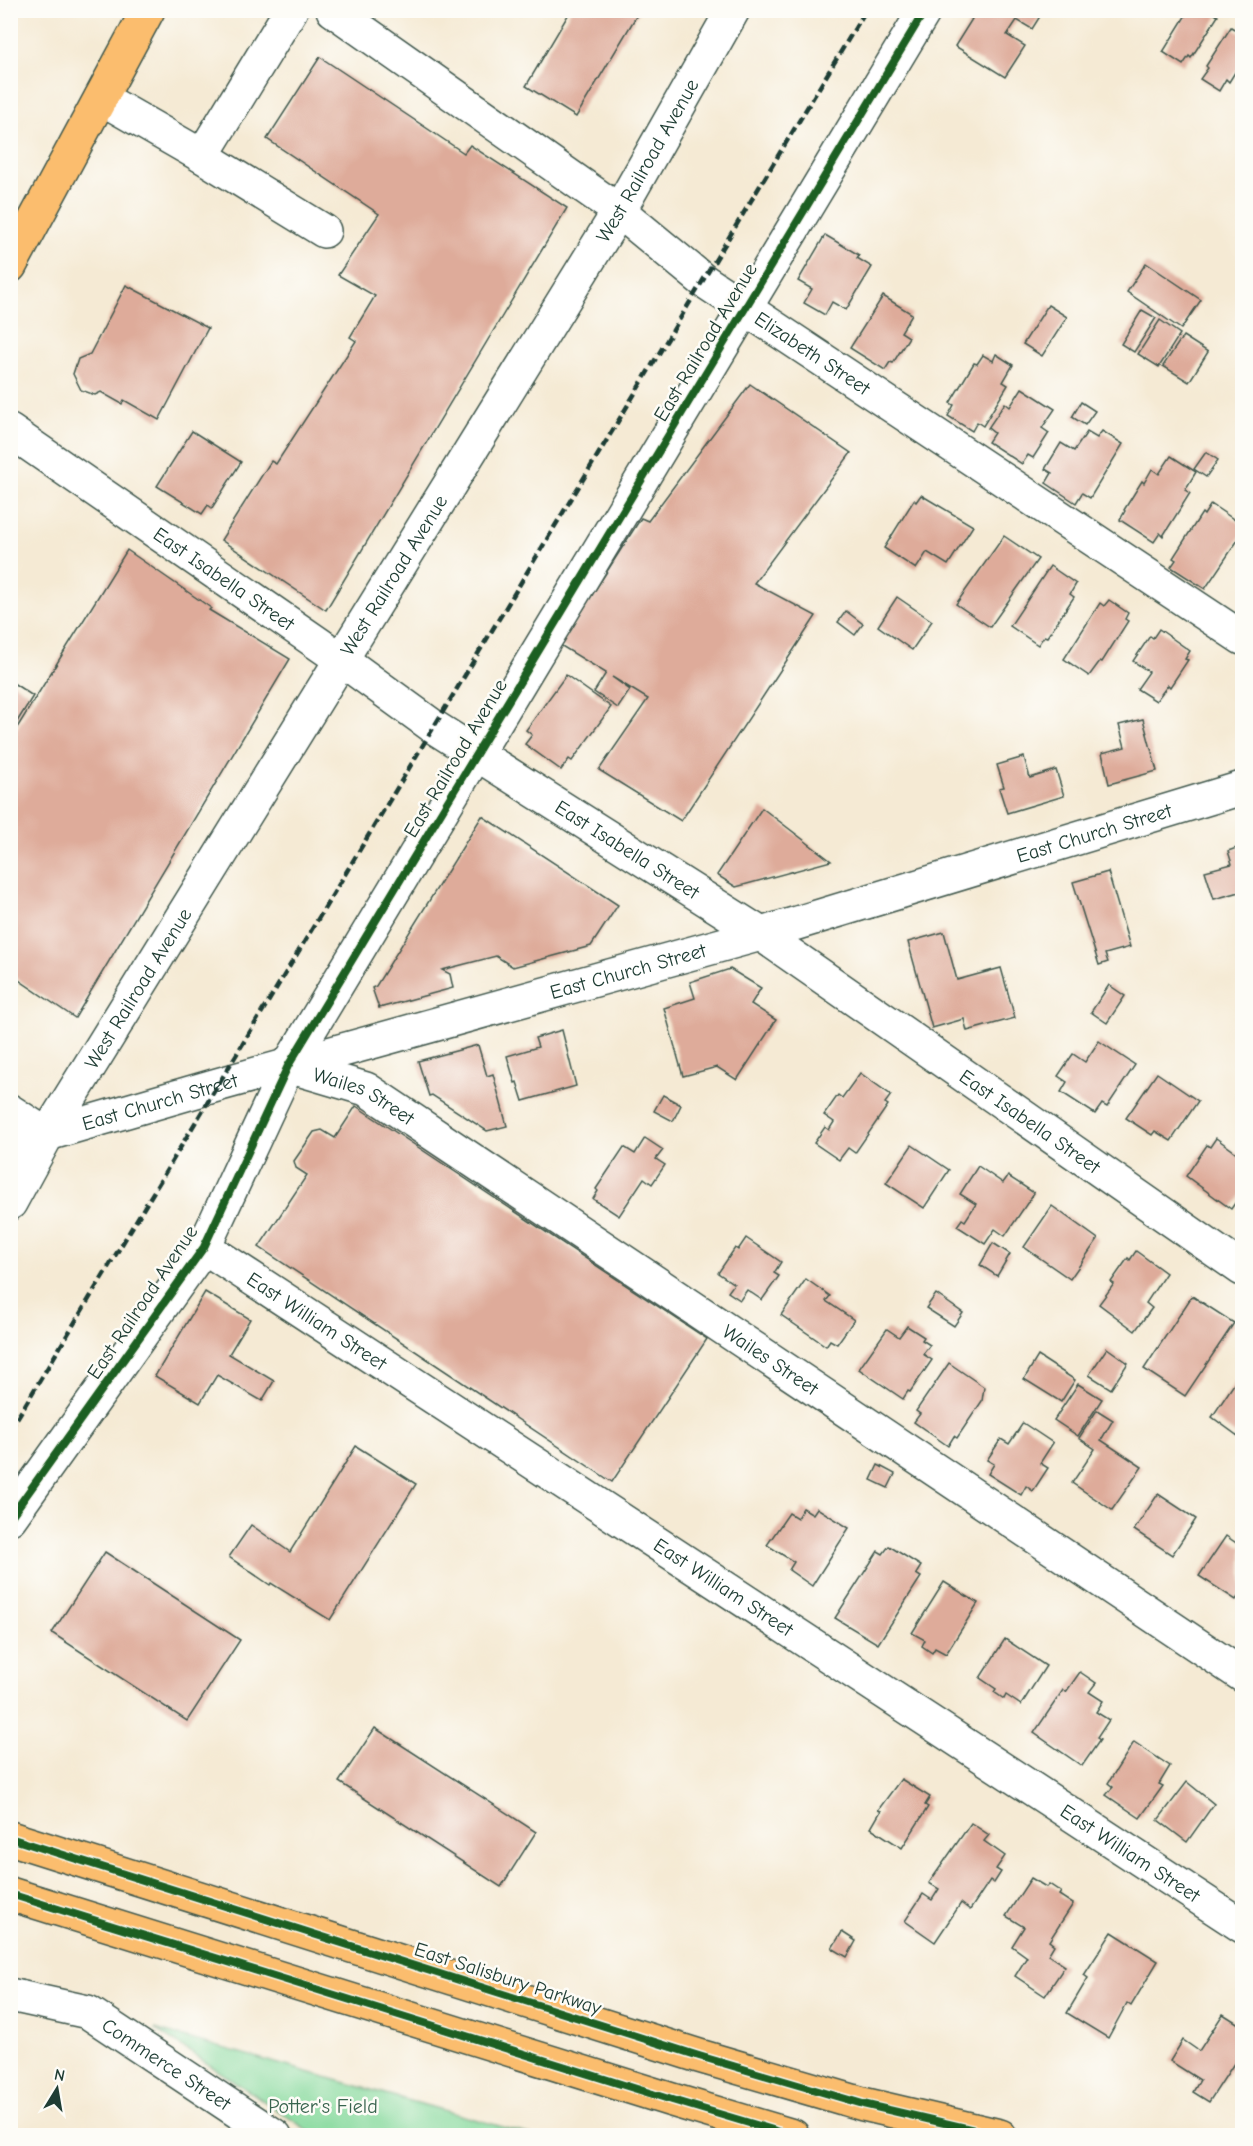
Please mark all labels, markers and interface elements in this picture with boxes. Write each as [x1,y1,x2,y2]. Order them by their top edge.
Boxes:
street label: West Railroad Avenue [592,75,703,247]
street label: East Railroad Avenue [649,259,762,426]
street label: Elizabeth Street [750,307,875,401]
street label: West Railroad Avenue [336,491,452,660]
street label: East Isabella Street [149,522,300,636]
street label: East Railroad Avenue [399,675,512,842]
street label: East Isabella Street [551,796,705,905]
street label: East Church Street [1014,799,1176,868]
street label: West Railroad Avenue [80,904,197,1073]
street label: East Church Street [547,938,710,1004]
street label: Wailes Street [310,1063,420,1131]
street label: East Isabella Street [955,1065,1106,1179]
street label: East Church Street [79,1068,242,1135]
street label: East Railroad Avenue [82,1221,202,1384]
street label: East William Street [243,1267,392,1376]
street label: Wailes Street [718,1320,824,1401]
street label: East William Street [649,1533,799,1642]
street label: East William Street [1056,1799,1205,1908]
street label: East Salisbury Parkway [411,1937,604,2020]
street label: Commerce Street [97,2013,236,2116]
north arrow [27,2059,87,2119]
text: N [53,2065,67,2085]
park label: Potter's Field [268,2095,378,2118]

